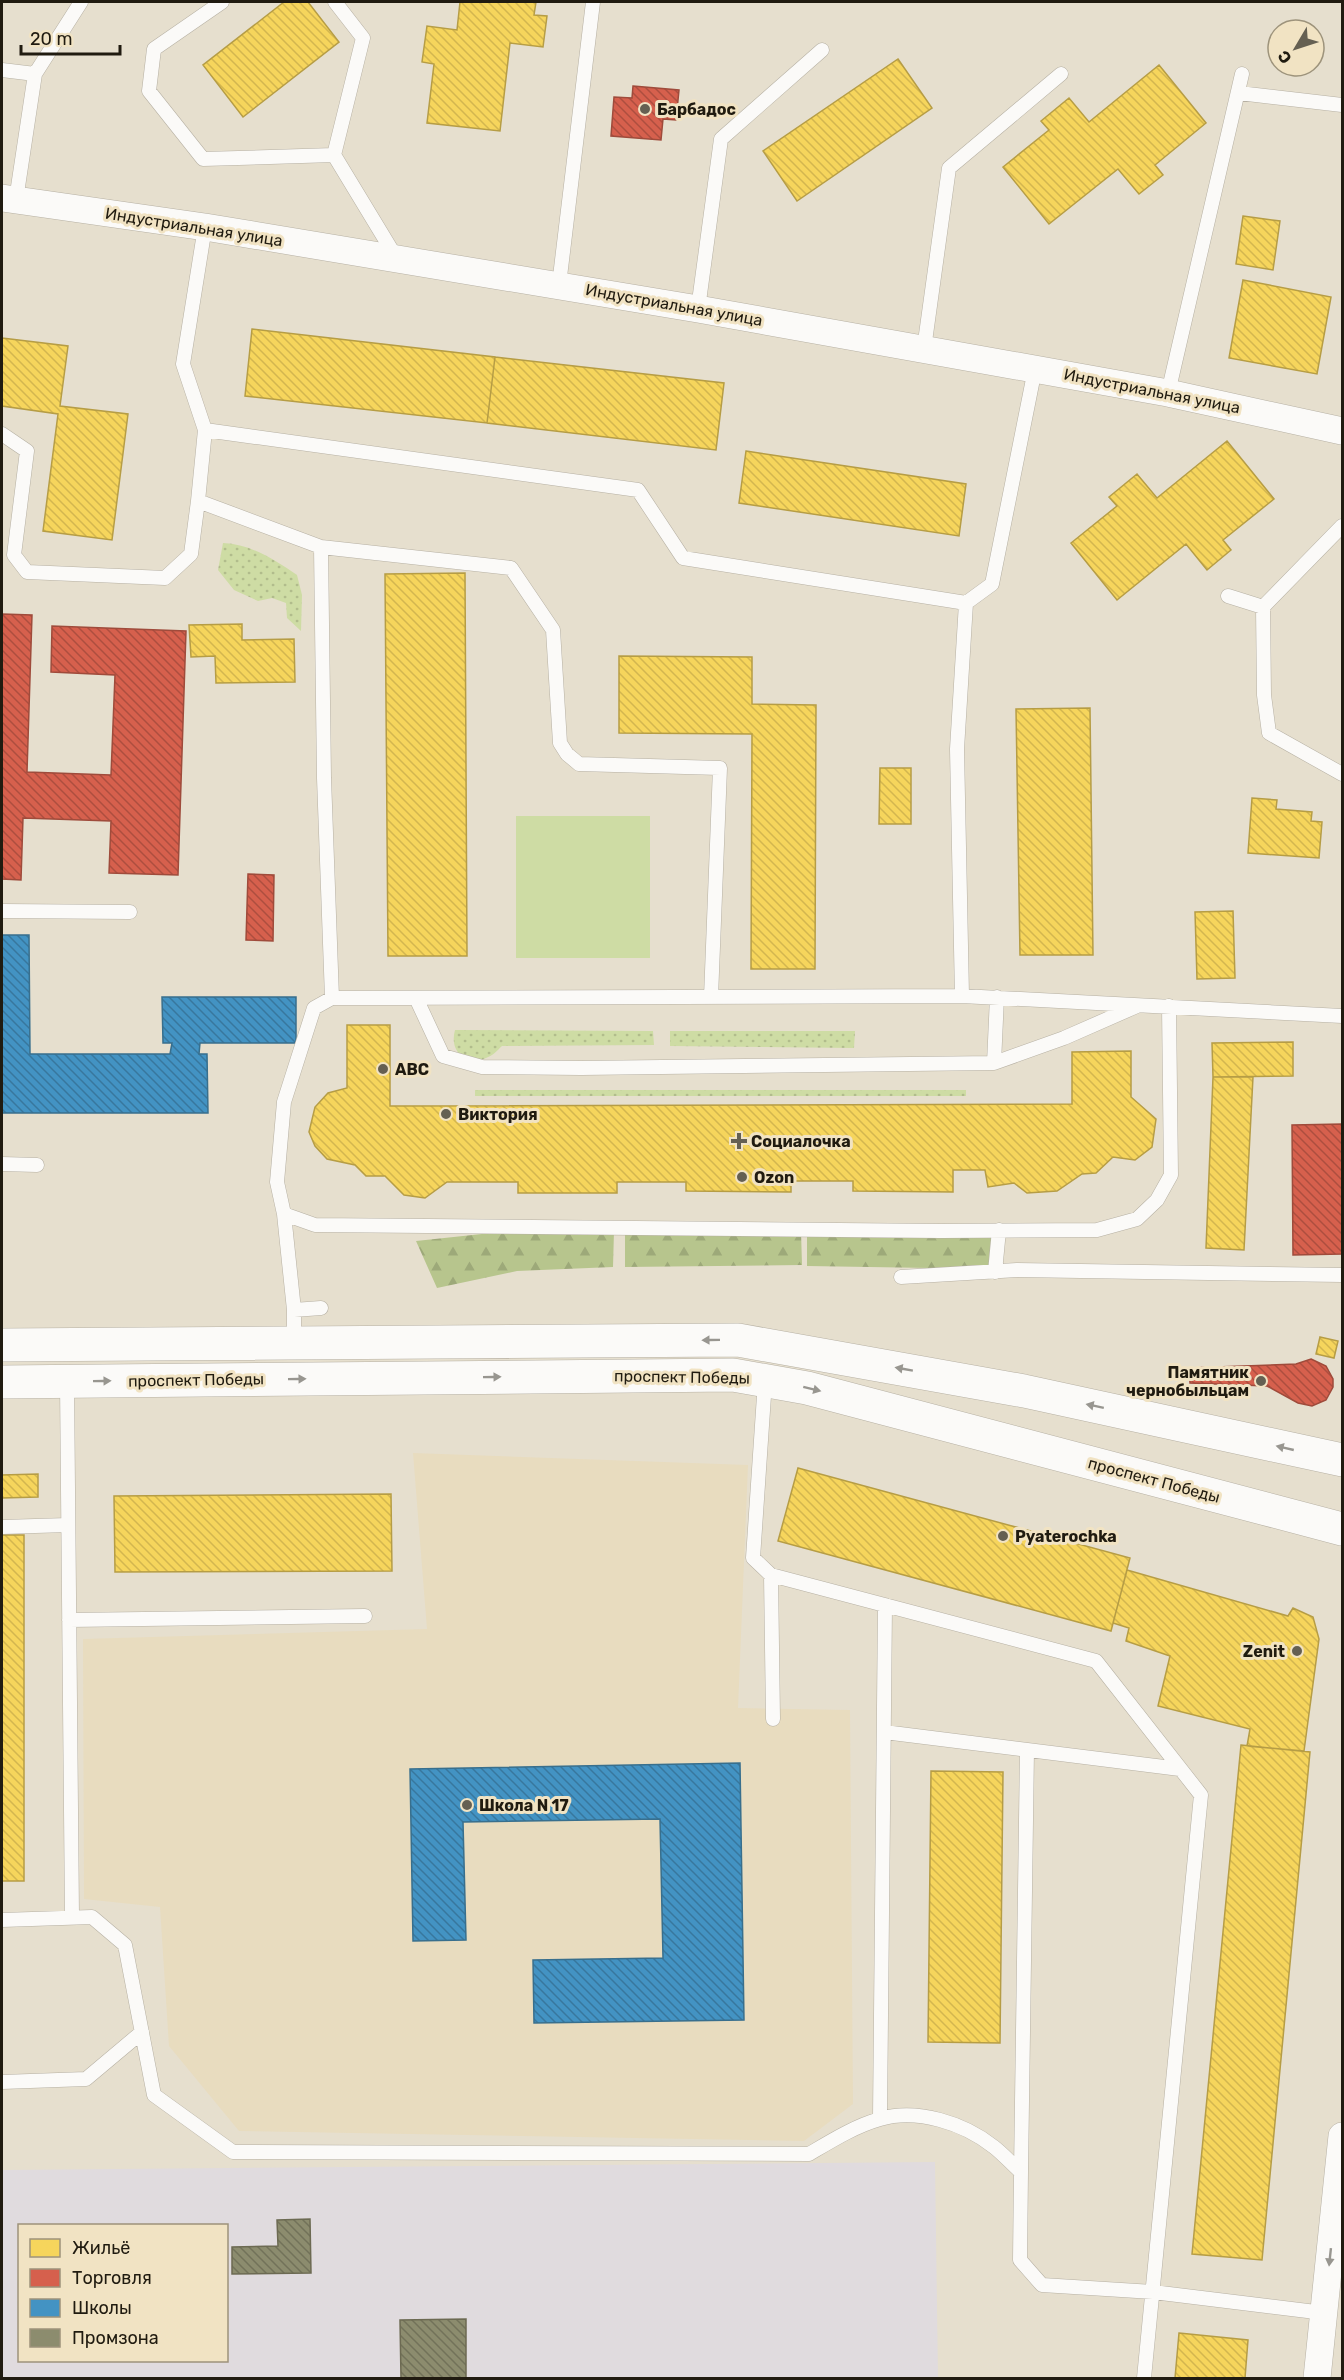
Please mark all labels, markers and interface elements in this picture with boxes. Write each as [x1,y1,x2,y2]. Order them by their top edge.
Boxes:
scale bar [21,18,120,56]
north arrow [1266,18,1326,78]
text: 20 m [30,28,72,50]
text: С [1274,47,1296,67]
place label: Барбадос [657,100,736,119]
marker: Барбадос [638,102,652,116]
street label: Индустриальная улица [104,204,284,250]
street label: Индустриальная улица [584,280,764,330]
street label: Индустриальная улица [1062,365,1242,417]
place label: АВС [395,1060,429,1079]
marker: АВС [376,1062,390,1076]
place label: Виктория [458,1105,538,1124]
marker: Виктория [439,1107,453,1121]
place label: Социалочка [751,1132,851,1151]
marker: Социалочка [732,1134,746,1148]
place label: Ozon [754,1168,794,1187]
marker: Ozon [735,1170,749,1184]
one-way arrow [702,1335,721,1345]
place label: Памятник чернобыльцам [1126,1363,1249,1400]
one-way arrow [894,1364,913,1373]
street label: проспект Победы [614,1366,750,1388]
street label: проспект Победы [128,1369,264,1391]
one-way arrow [482,1372,501,1382]
one-way arrow [287,1374,306,1384]
marker: Памятник чернобыльцам [1254,1374,1268,1388]
one-way arrow [92,1376,111,1386]
one-way arrow [802,1385,821,1395]
one-way arrow [1085,1401,1104,1410]
one-way arrow [1276,1442,1295,1452]
street label: проспект Победы [1086,1453,1222,1507]
place label: Pyaterochka [1015,1527,1117,1546]
marker: Pyaterochka [996,1529,1010,1543]
place label: Zenit [1243,1642,1286,1661]
marker: Zenit [1290,1644,1304,1658]
place label: Школа N 17 [479,1796,569,1815]
marker: Школа N 17 [460,1798,474,1812]
legend [18,2224,228,2362]
text: Жильё [72,2237,130,2259]
one-way arrow [1325,2247,1335,2266]
text: Торговля [72,2267,152,2289]
text: Школы [72,2297,132,2319]
text: Промзона [72,2327,159,2349]

